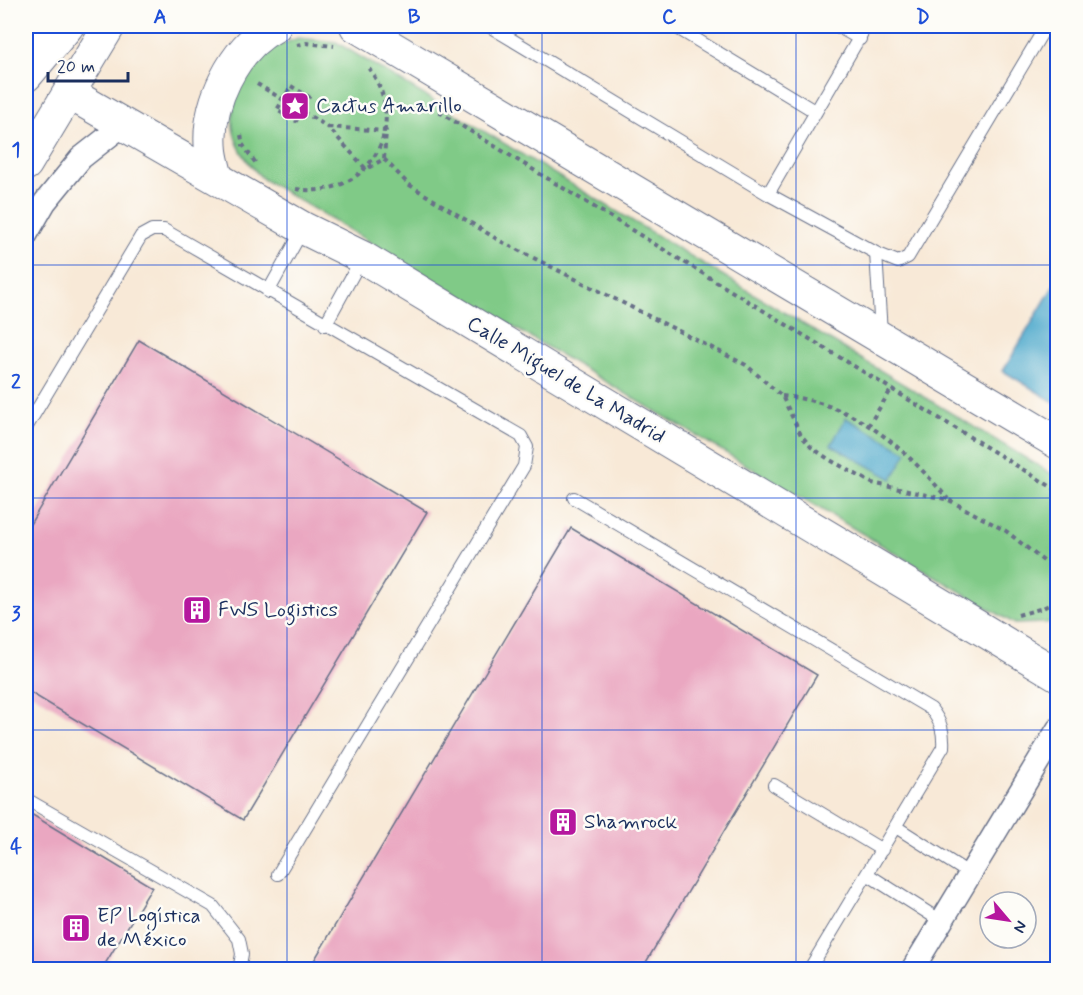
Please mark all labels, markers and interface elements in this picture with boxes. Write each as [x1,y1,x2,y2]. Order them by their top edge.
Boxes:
text: A [153,4,167,31]
text: B [408,4,421,31]
text: C [662,4,677,31]
text: D [916,4,930,31]
scale bar [48,45,128,83]
text: 20 m [57,55,95,79]
place icon: Cactus Amarillo [279,90,311,122]
place label: Cactus Amarillo [316,92,462,120]
text: 1 [12,137,20,164]
street label: Calle Miguel de La Madrid [461,310,670,452]
text: 2 [11,369,21,396]
building icon: FWS Logistics [181,594,213,626]
place label: FWS Logistics [218,596,338,626]
text: 3 [11,601,21,628]
building icon: Shamrock [547,806,579,838]
place label: Shamrock [584,808,677,836]
text: 4 [10,834,22,861]
north arrow [978,890,1038,950]
place label: EP Logística de México [97,902,201,954]
building icon: EP Logística de México [60,912,92,944]
text: N [1008,917,1032,936]

